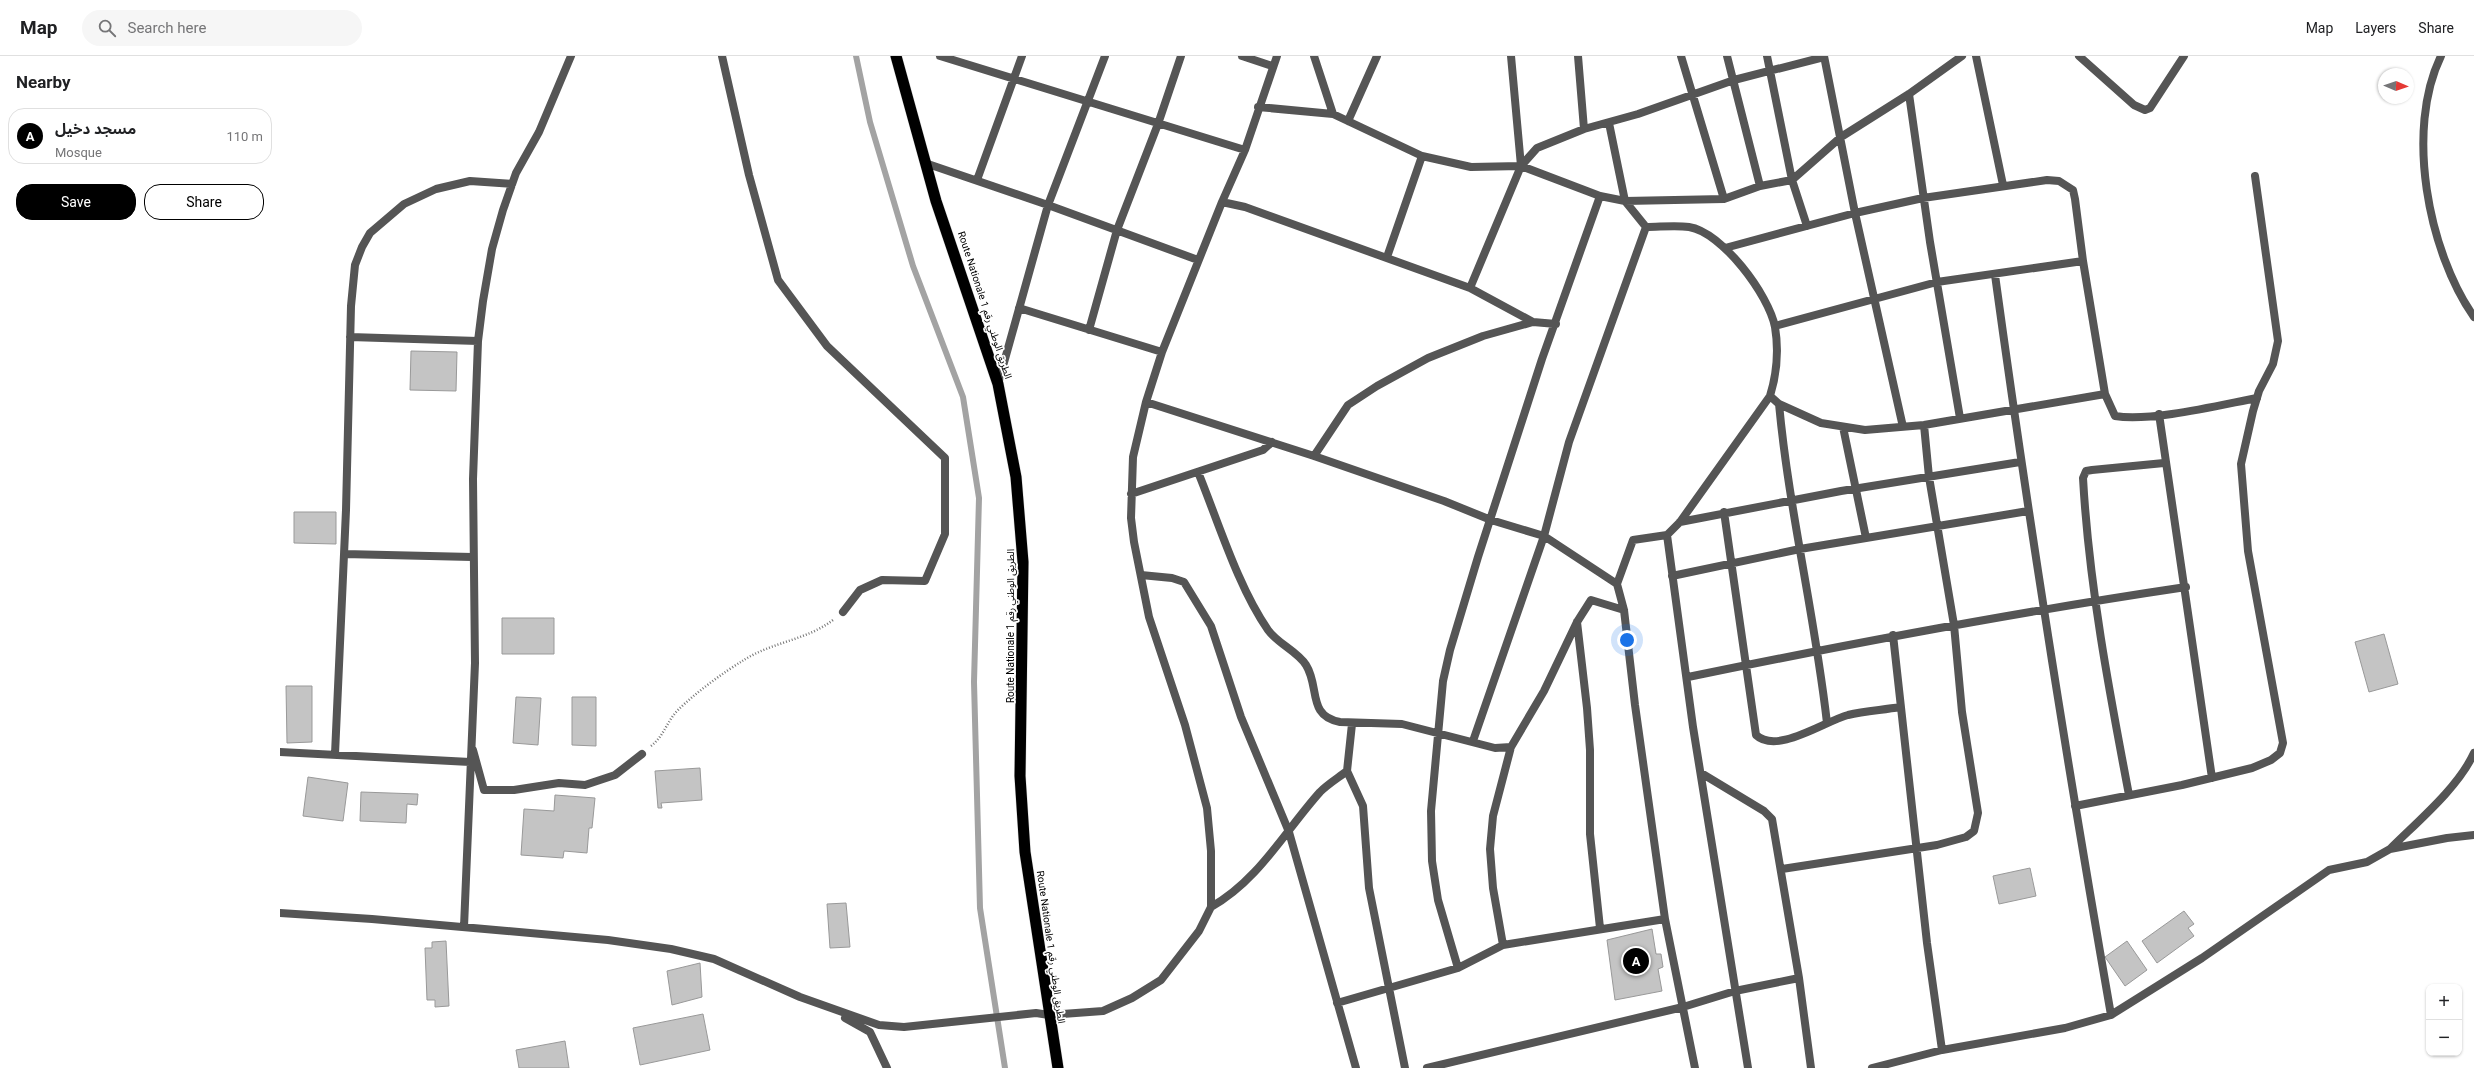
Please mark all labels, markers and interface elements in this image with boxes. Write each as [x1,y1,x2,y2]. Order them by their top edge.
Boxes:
search box [82,10,362,46]
text: Map [20,16,58,39]
icon: search [96,17,118,39]
text: Search here [128,19,206,37]
text: Map [2306,20,2333,36]
text: Layers [2355,20,2396,36]
text: Share [2418,20,2454,36]
north arrow [2378,68,2414,104]
text: Nearby [16,72,71,92]
text: مسجد دخيل [55,120,136,138]
text: A [26,129,34,144]
text: 110 m [226,129,263,144]
text: Mosque [55,145,102,160]
button: Save [16,184,136,220]
button: Share [144,184,264,220]
street label: Route Nationale الطريق الوطني رقم 1 [954,230,1014,381]
street label: Route Nationale الطريق الوطني رقم 1 [1005,549,1018,703]
your location [1617,630,1637,650]
street label: Route Nationale الطريق الوطني رقم 1 [1033,870,1067,1024]
pin: A [1623,946,1649,976]
map controls [2426,984,2462,1056]
button: + [2426,984,2462,1020]
button: − [2426,1020,2462,1056]

